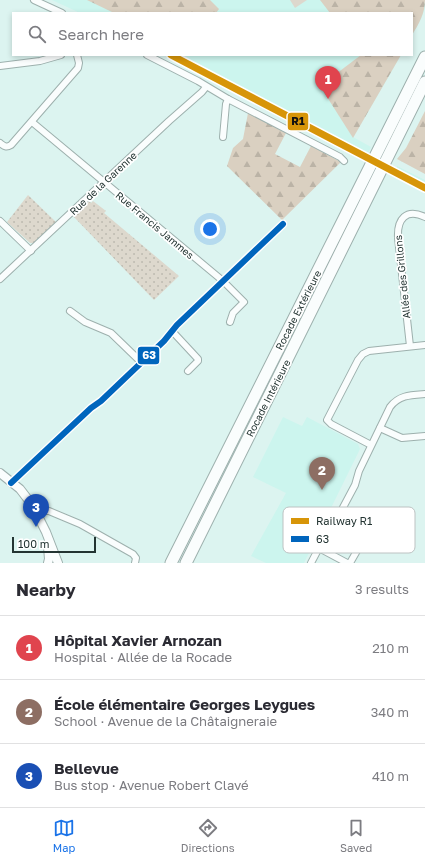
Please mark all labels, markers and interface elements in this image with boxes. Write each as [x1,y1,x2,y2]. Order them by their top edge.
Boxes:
search box [12,12,413,56]
icon: search [26,23,48,45]
text: Search here [58,25,144,43]
pin: 1 [315,66,341,99]
line badge: R1 [287,112,309,131]
text: R1 [291,114,305,127]
street label: Rue de la Garenne [67,149,139,217]
street label: Rue Francis Jammes [113,189,197,261]
your location [200,219,220,239]
street label: Allée des Grillons [392,235,412,319]
street label: Rocade Extérieure [273,268,323,352]
line badge: 63 [137,346,160,365]
text: 63 [142,348,156,361]
street label: Rocade Intérieure [243,357,293,439]
pin: 2 [309,457,335,490]
pin: 3 [23,494,49,527]
legend [283,507,415,553]
text: Railway R1 [316,514,372,527]
text: 63 [316,532,329,545]
scale bar [12,535,96,554]
text: 100 m [18,537,49,550]
text: Nearby [16,579,76,600]
text: 3 results [355,581,409,597]
text: Hôpital Xavier Arnozan [54,631,222,649]
text: 1 [26,640,32,656]
text: 210 m [372,640,409,656]
text: Hospital · Allée de la Rocade [54,649,232,665]
text: École élémentaire Georges Leygues [54,695,315,713]
text: 2 [25,704,33,720]
text: 340 m [371,704,409,720]
text: School · Avenue de la Châtaigneraie [54,713,277,729]
text: Bellevue [54,759,119,777]
text: 3 [25,768,33,784]
text: 410 m [372,768,409,784]
text: Bus stop · Avenue Robert Clavé [54,777,249,793]
tab: Map [53,817,75,854]
tab: Directions [181,817,235,854]
tab: Saved [340,817,372,854]

